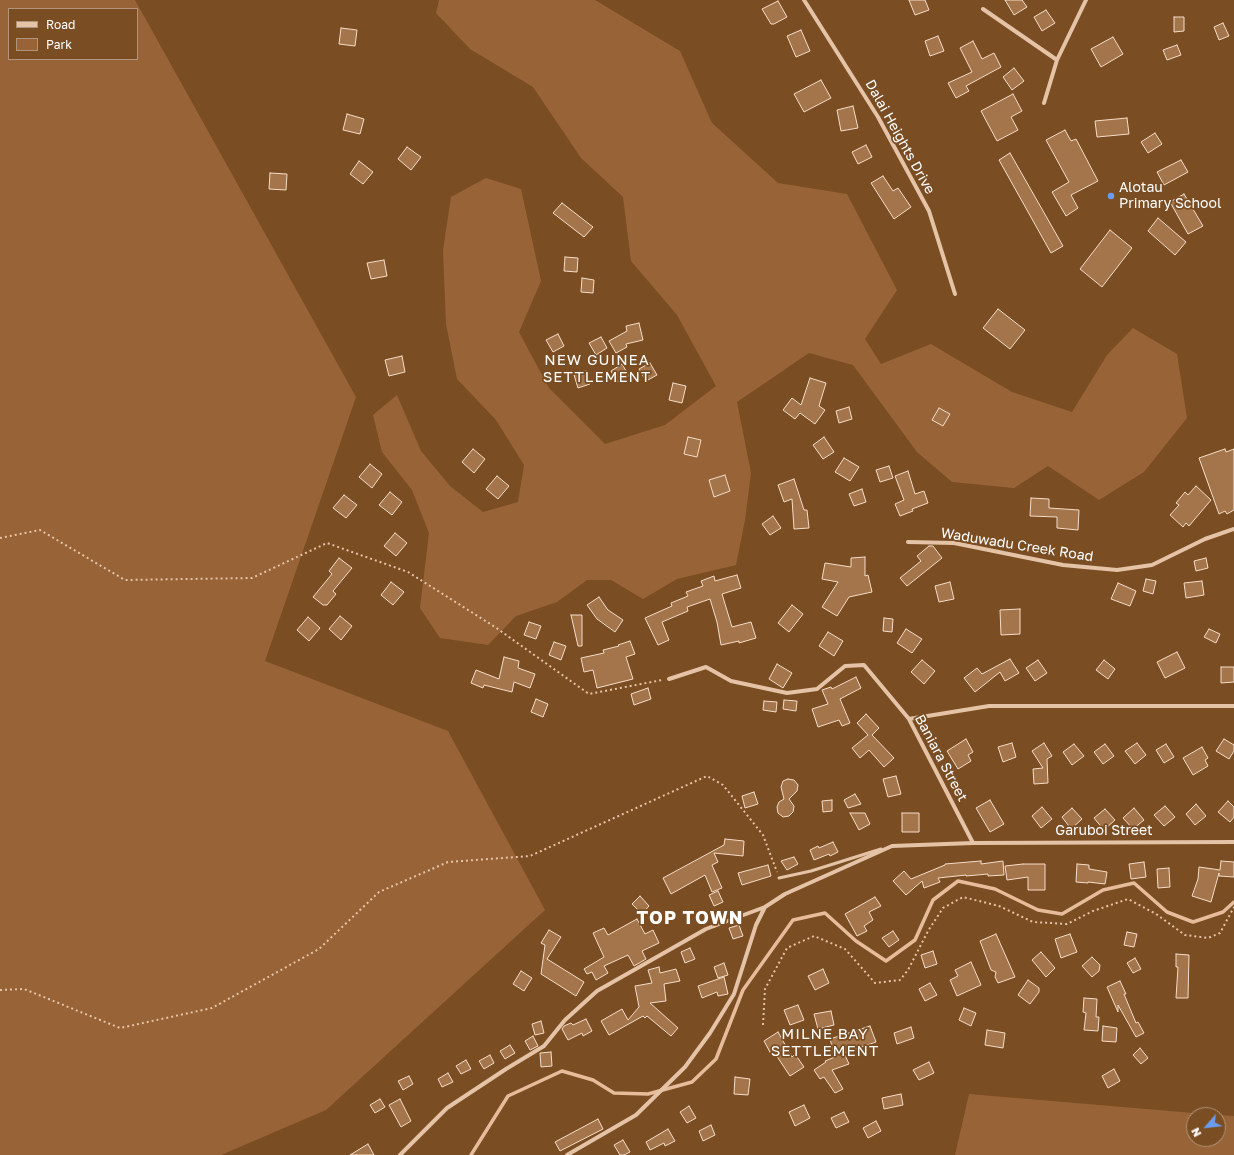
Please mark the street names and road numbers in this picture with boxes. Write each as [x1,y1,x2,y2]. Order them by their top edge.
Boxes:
street label: Dalai Heights Drive [862,77,938,197]
street label: Waduwadu Creek Road [940,525,1094,565]
street label: Baniara Street [911,712,971,804]
street label: Garuboi Street [1055,823,1153,839]

